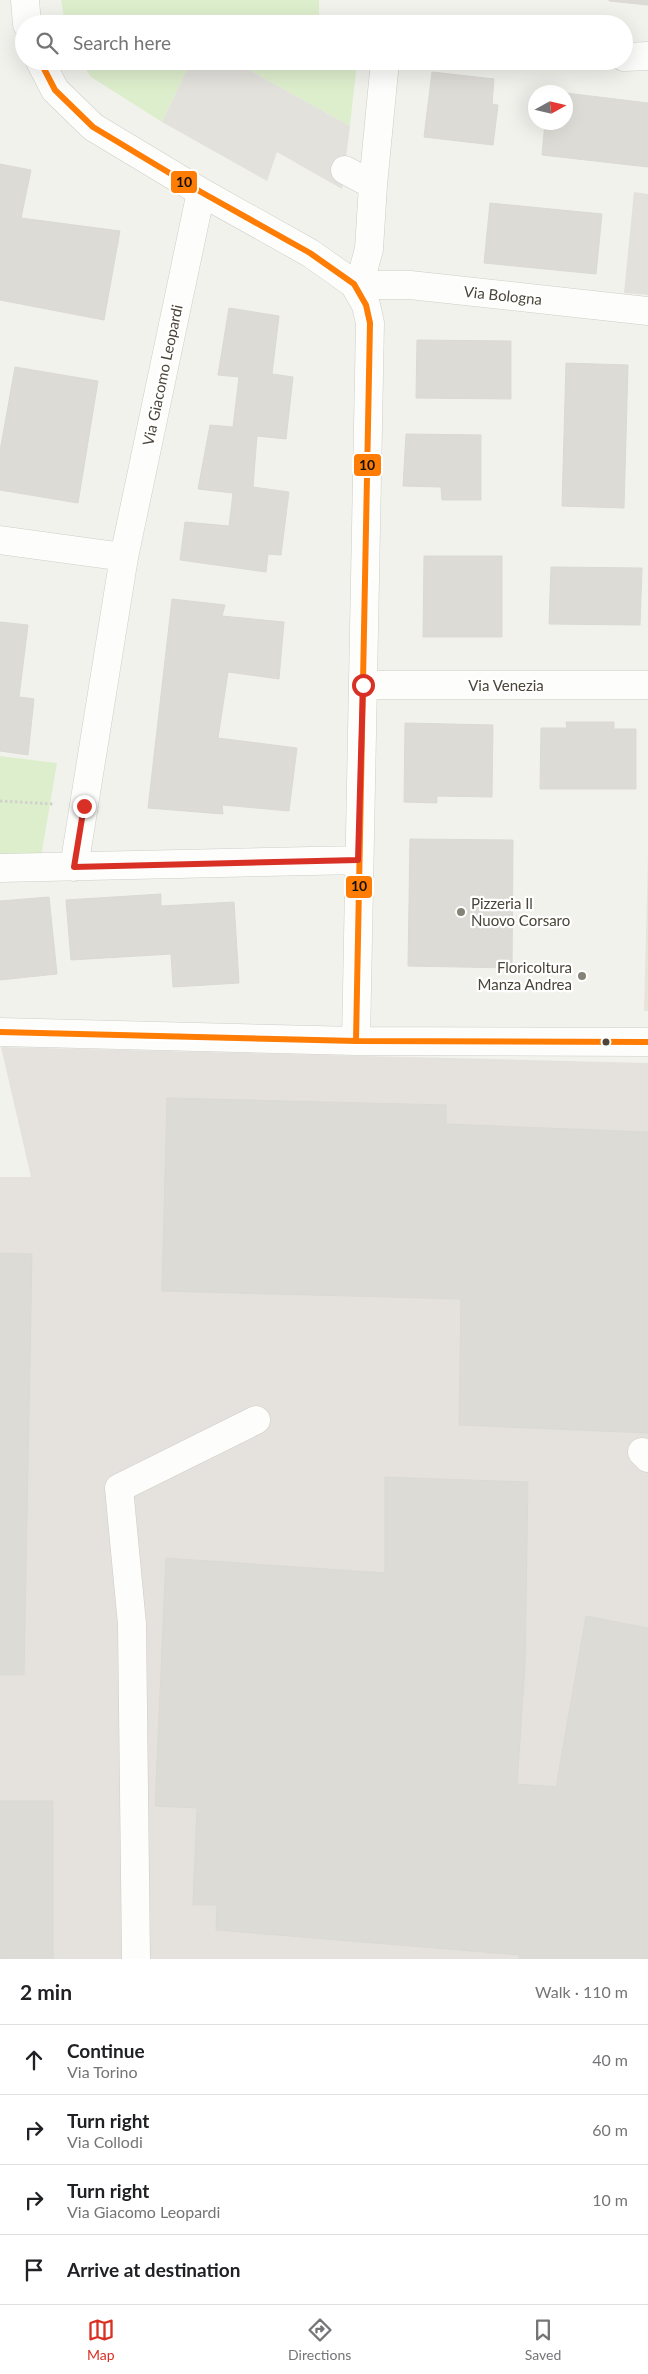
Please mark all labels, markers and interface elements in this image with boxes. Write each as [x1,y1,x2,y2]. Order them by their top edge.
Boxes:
search box [15,15,633,70]
icon: search [33,29,61,57]
text: Search here [73,31,171,54]
north arrow [528,85,573,130]
line badge: 10 [170,170,198,194]
text: 10 [176,173,192,190]
street label: Via Bologna [463,282,543,308]
street label: Via Giacomo Leopardi [138,303,186,447]
line badge: 10 [353,453,382,477]
text: 10 [359,456,375,473]
route start [352,674,375,697]
street label: Via Venezia [468,676,544,694]
route end [73,795,96,818]
line badge: 10 [345,875,373,899]
text: 10 [351,877,367,894]
place label: Pizzeria Il Nuovo Corsaro [471,894,570,929]
marker: Pizzeria Il Nuovo Corsaro [455,906,467,918]
place label: Floricoltura Manza Andrea [477,958,572,993]
marker: Floricoltura Manza Andrea [576,970,588,982]
unlabelled marker [601,1037,611,1047]
text: 2 min [20,1979,72,2004]
text: Walk · 110 m [535,1982,628,2001]
text: Continue [67,2039,145,2062]
icon: ahead [20,2046,48,2074]
text: 40 m [592,2050,628,2069]
text: Via Torino [67,2062,137,2081]
text: Turn right [67,2109,149,2132]
icon: right [20,2116,48,2144]
text: 60 m [592,2120,628,2139]
text: Via Collodi [67,2132,143,2151]
text: Turn right [67,2179,149,2202]
icon: right [20,2186,48,2214]
text: 10 m [592,2190,628,2209]
text: Via Giacomo Leopardi [67,2202,220,2221]
icon: arrive [20,2256,48,2284]
text: Arrive at destination [67,2258,240,2281]
tab: Map [87,2316,115,2363]
tab: Directions [288,2316,351,2363]
tab: Saved [525,2316,561,2363]

